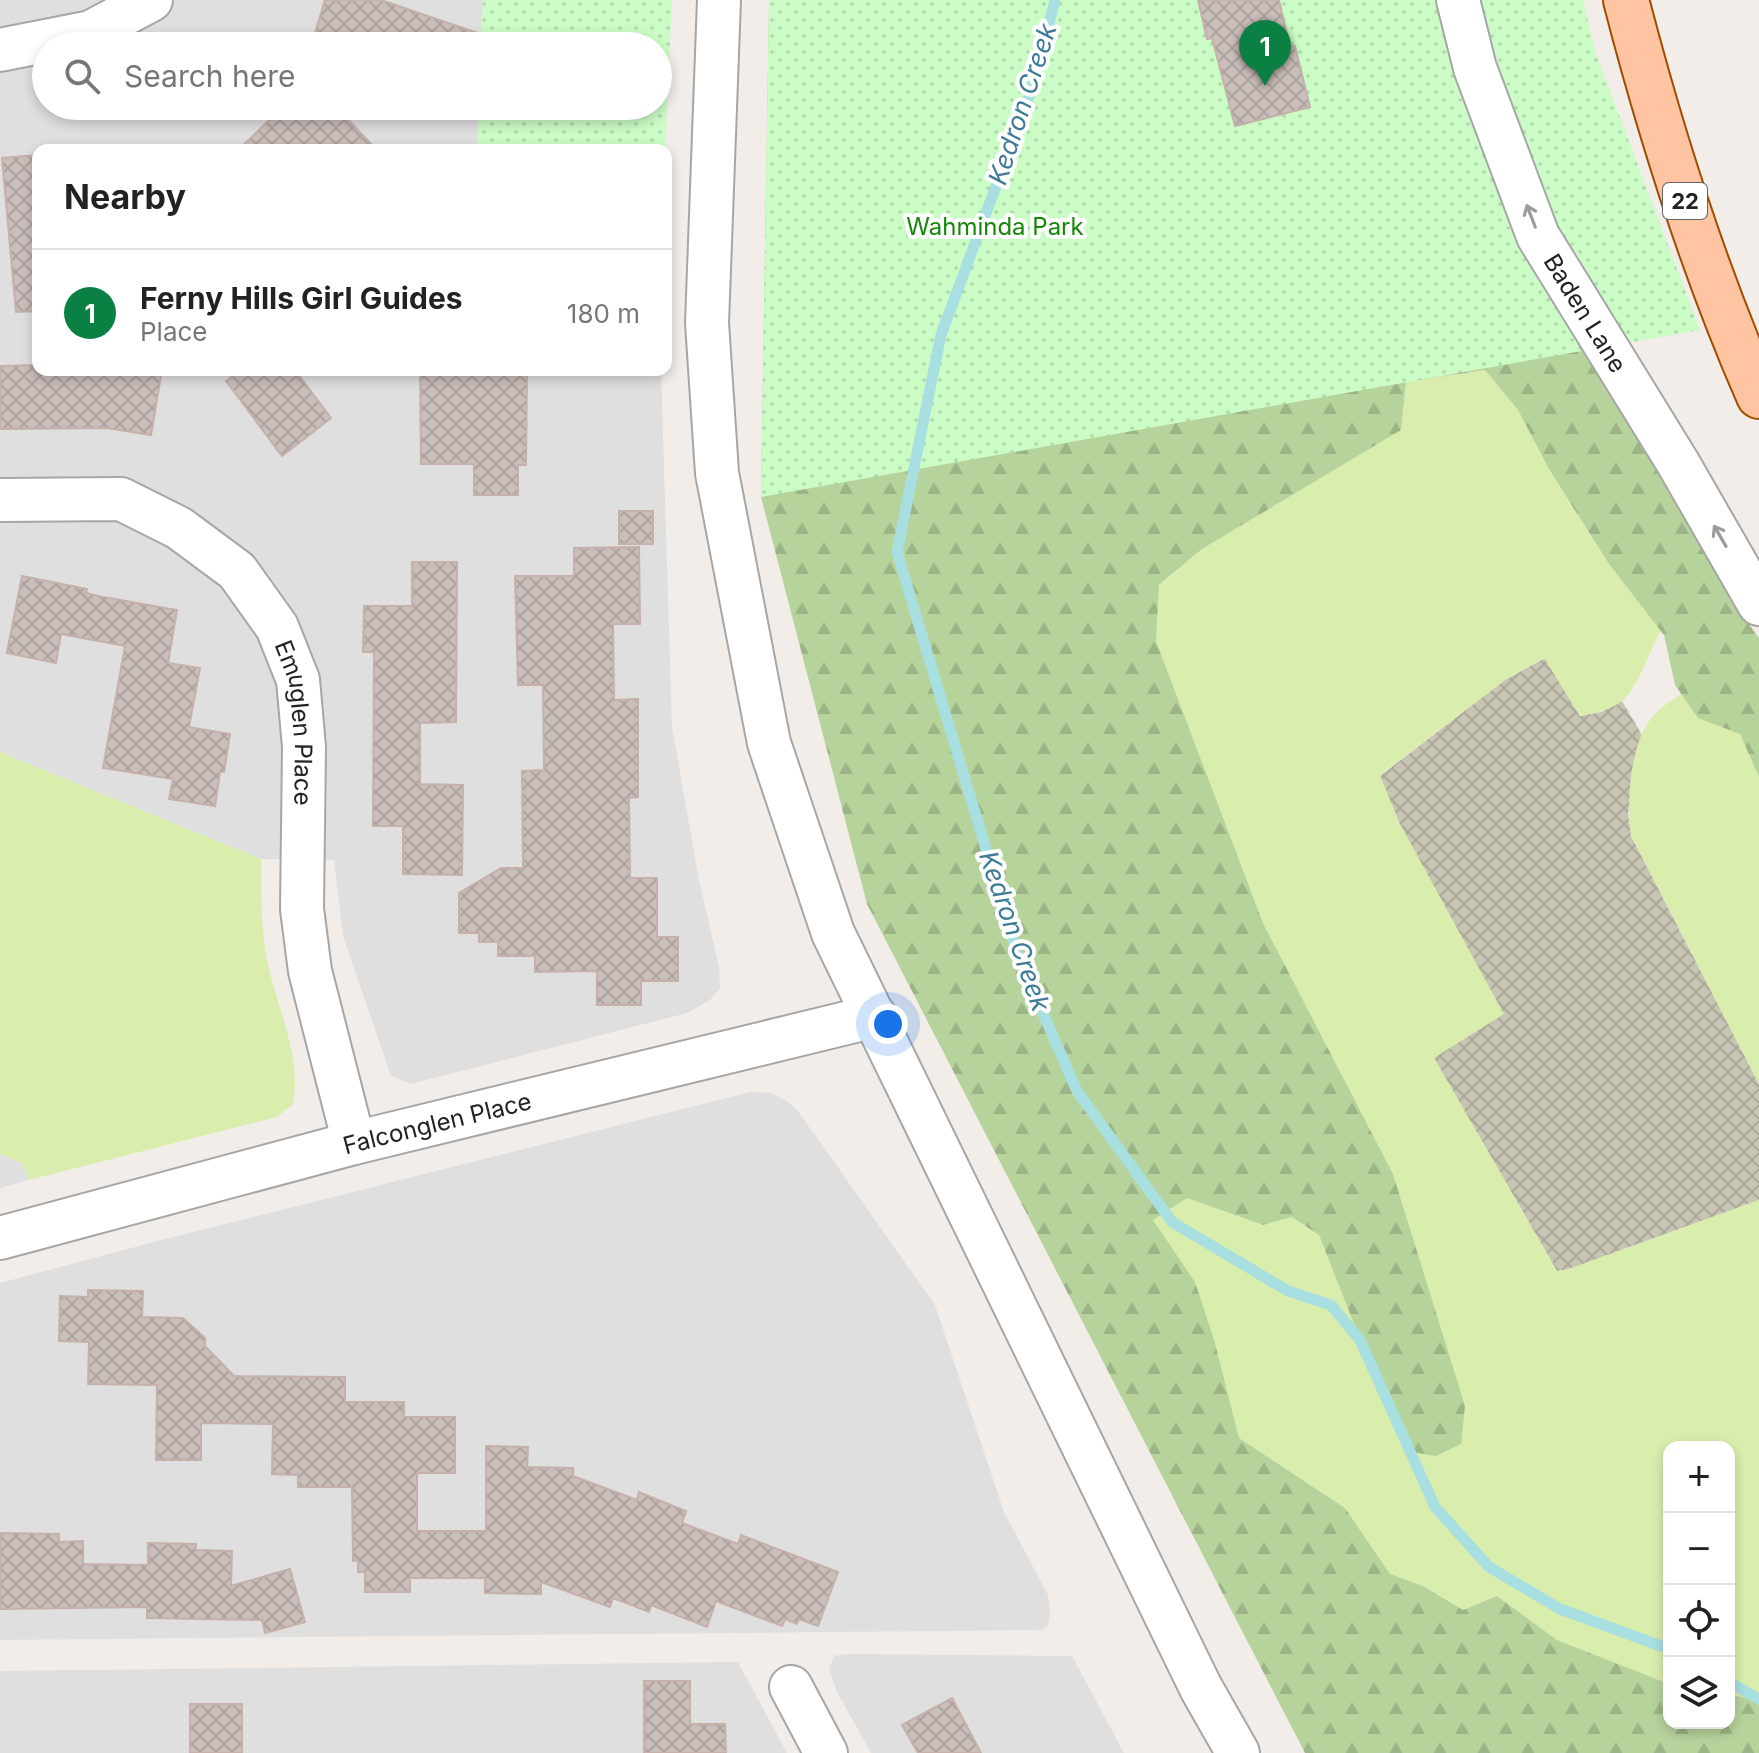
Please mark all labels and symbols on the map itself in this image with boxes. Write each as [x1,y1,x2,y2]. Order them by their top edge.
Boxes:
water label: Kedron Creek [981,19,1063,188]
pin: 1 [1239,20,1291,86]
road number: 22 [1663,183,1707,219]
one-way arrow [1523,204,1537,229]
park label: Wahminda Park [906,212,1084,241]
street label: Baden Lane [1538,248,1633,378]
one-way arrow [1712,525,1728,548]
street label: Emuglen Place [269,636,319,806]
water label: Kedron Creek [973,847,1057,1016]
your location [868,1004,908,1044]
street label: Falconglen Place [340,1086,534,1160]

